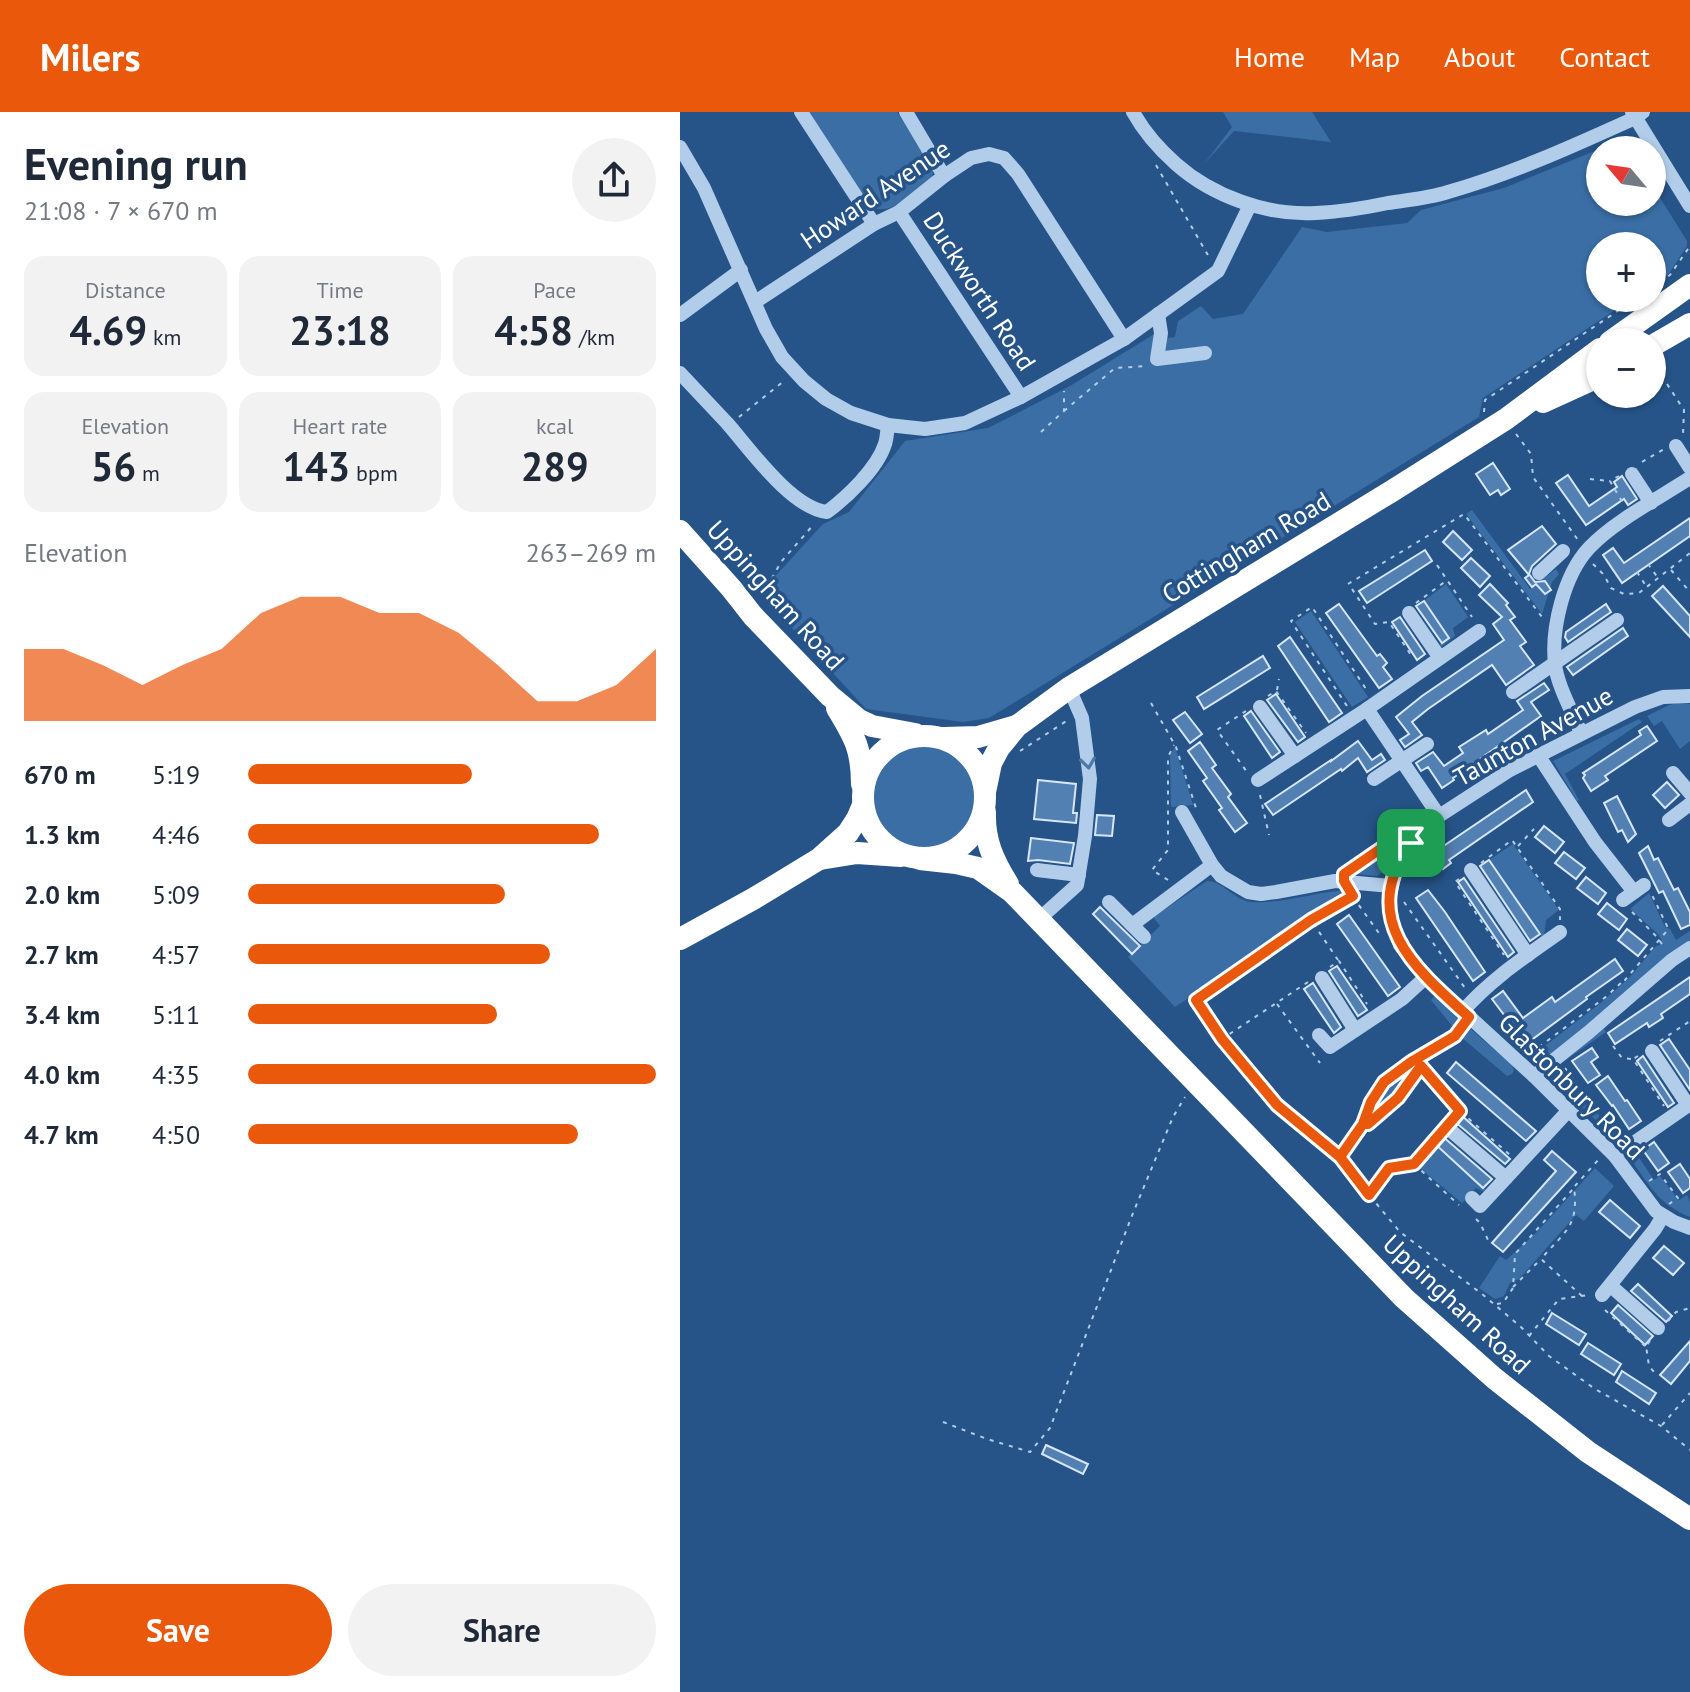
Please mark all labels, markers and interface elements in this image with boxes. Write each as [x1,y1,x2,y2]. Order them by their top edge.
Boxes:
text: Milers [40,32,140,81]
text: Home [1234,38,1305,75]
text: Map [1349,38,1400,75]
text: About [1444,38,1515,75]
text: Contact [1559,38,1650,75]
street label: Howard Avenue [794,132,956,256]
text: Evening run [24,135,248,192]
north arrow [1586,136,1666,216]
map controls [1586,136,1666,408]
button: share [572,138,656,222]
text: 21:08 · 7 × 670 m [24,194,218,227]
street label: Duckworth Road [916,205,1044,377]
button: + [1586,232,1666,312]
text: Distance [85,276,166,304]
text: Time [316,276,364,304]
text: Pace [533,276,576,304]
text: 4.69 [69,304,147,356]
text: 23:18 [289,304,391,356]
text: 4:58 [494,304,573,356]
text: km [147,323,181,351]
text: /km [573,323,615,351]
button: − [1586,328,1666,408]
text: Elevation [82,412,169,440]
text: Heart rate [292,412,388,440]
text: kcal [536,412,573,440]
text: 56 [91,440,136,492]
text: 143 [282,440,350,492]
text: 289 [521,440,589,492]
text: m [136,459,160,487]
text: bpm [350,459,398,487]
street label: Cottingham Road [1156,484,1336,610]
street label: Uppingham Road [700,513,852,677]
text: Elevation [24,536,128,569]
text: 263–269 m [526,536,656,569]
street label: Taunton Avenue [1448,679,1618,793]
one-way arrow [1079,756,1096,770]
text: 670 m [24,758,96,791]
text: 5:19 [152,758,200,791]
pin [1377,809,1445,877]
text: 1.3 km [24,818,100,851]
text: 4:46 [152,818,200,851]
icon: arrive [1389,821,1433,865]
text: 2.0 km [24,878,100,911]
text: 5:09 [152,878,200,911]
text: 2.7 km [24,938,99,971]
text: 4:57 [152,938,200,971]
text: 3.4 km [24,998,100,1031]
text: 5:11 [152,998,200,1031]
street label: Glastonbury Road [1492,1006,1652,1166]
text: 4.0 km [24,1058,100,1091]
text: 4:35 [152,1058,200,1091]
text: 4.7 km [24,1118,99,1151]
text: 4:50 [152,1118,200,1151]
street label: Uppingham Road [1376,1227,1538,1381]
button: Save [24,1584,332,1676]
button: Share [348,1584,656,1676]

